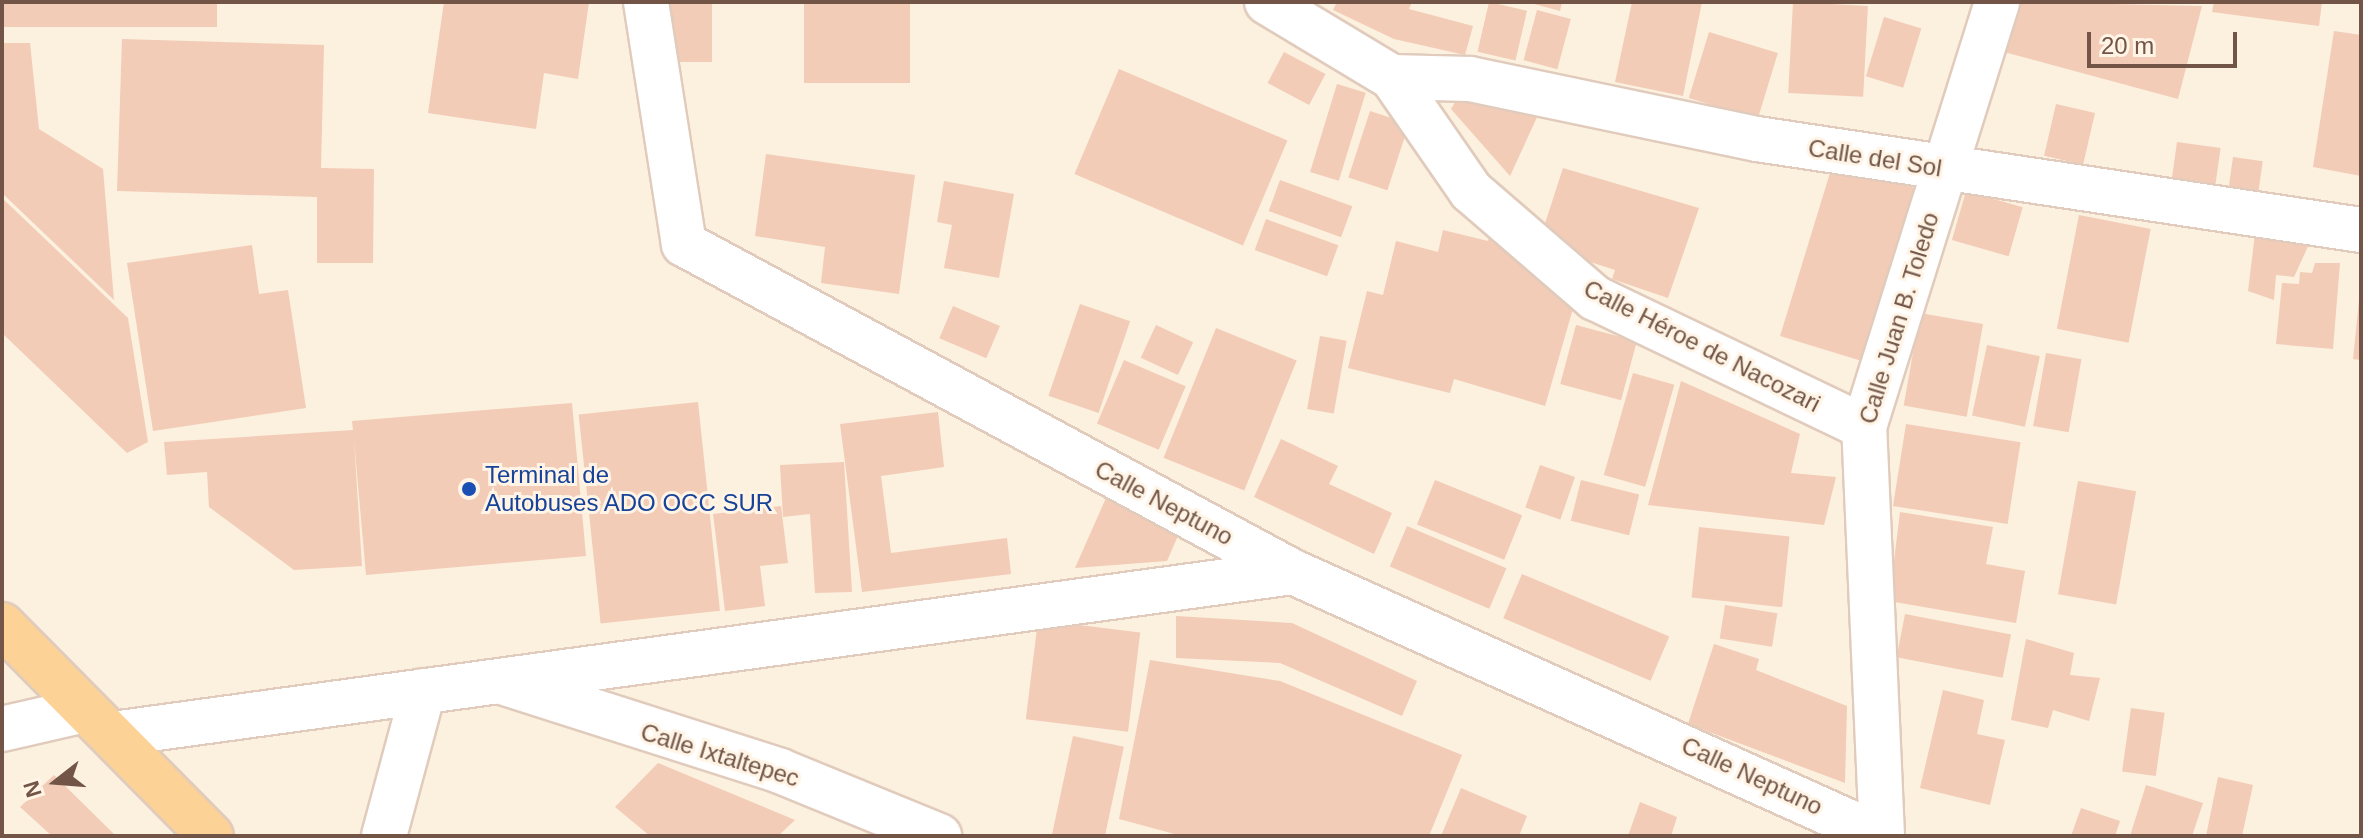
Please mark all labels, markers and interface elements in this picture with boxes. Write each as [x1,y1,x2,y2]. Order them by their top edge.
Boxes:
scale bar [2091,16,2241,66]
text: 20 m [2101,32,2154,59]
street label: Calle del Sol [1806,133,1944,183]
street label: Calle Juan B. Toledo [1853,209,1945,427]
street label: Calle Héroe de Nacozari [1579,274,1825,418]
street label: Calle Neptuno [1090,455,1238,551]
place label: Terminal de Autobuses ADO OCC SUR [485,461,774,517]
marker: Terminal de Autobuses ADO OCC SUR [460,480,478,498]
street label: Calle Ixtaltepec [637,717,803,793]
street label: Calle Neptuno [1677,731,1827,821]
north arrow [16,742,96,822]
text: N [18,778,47,800]

